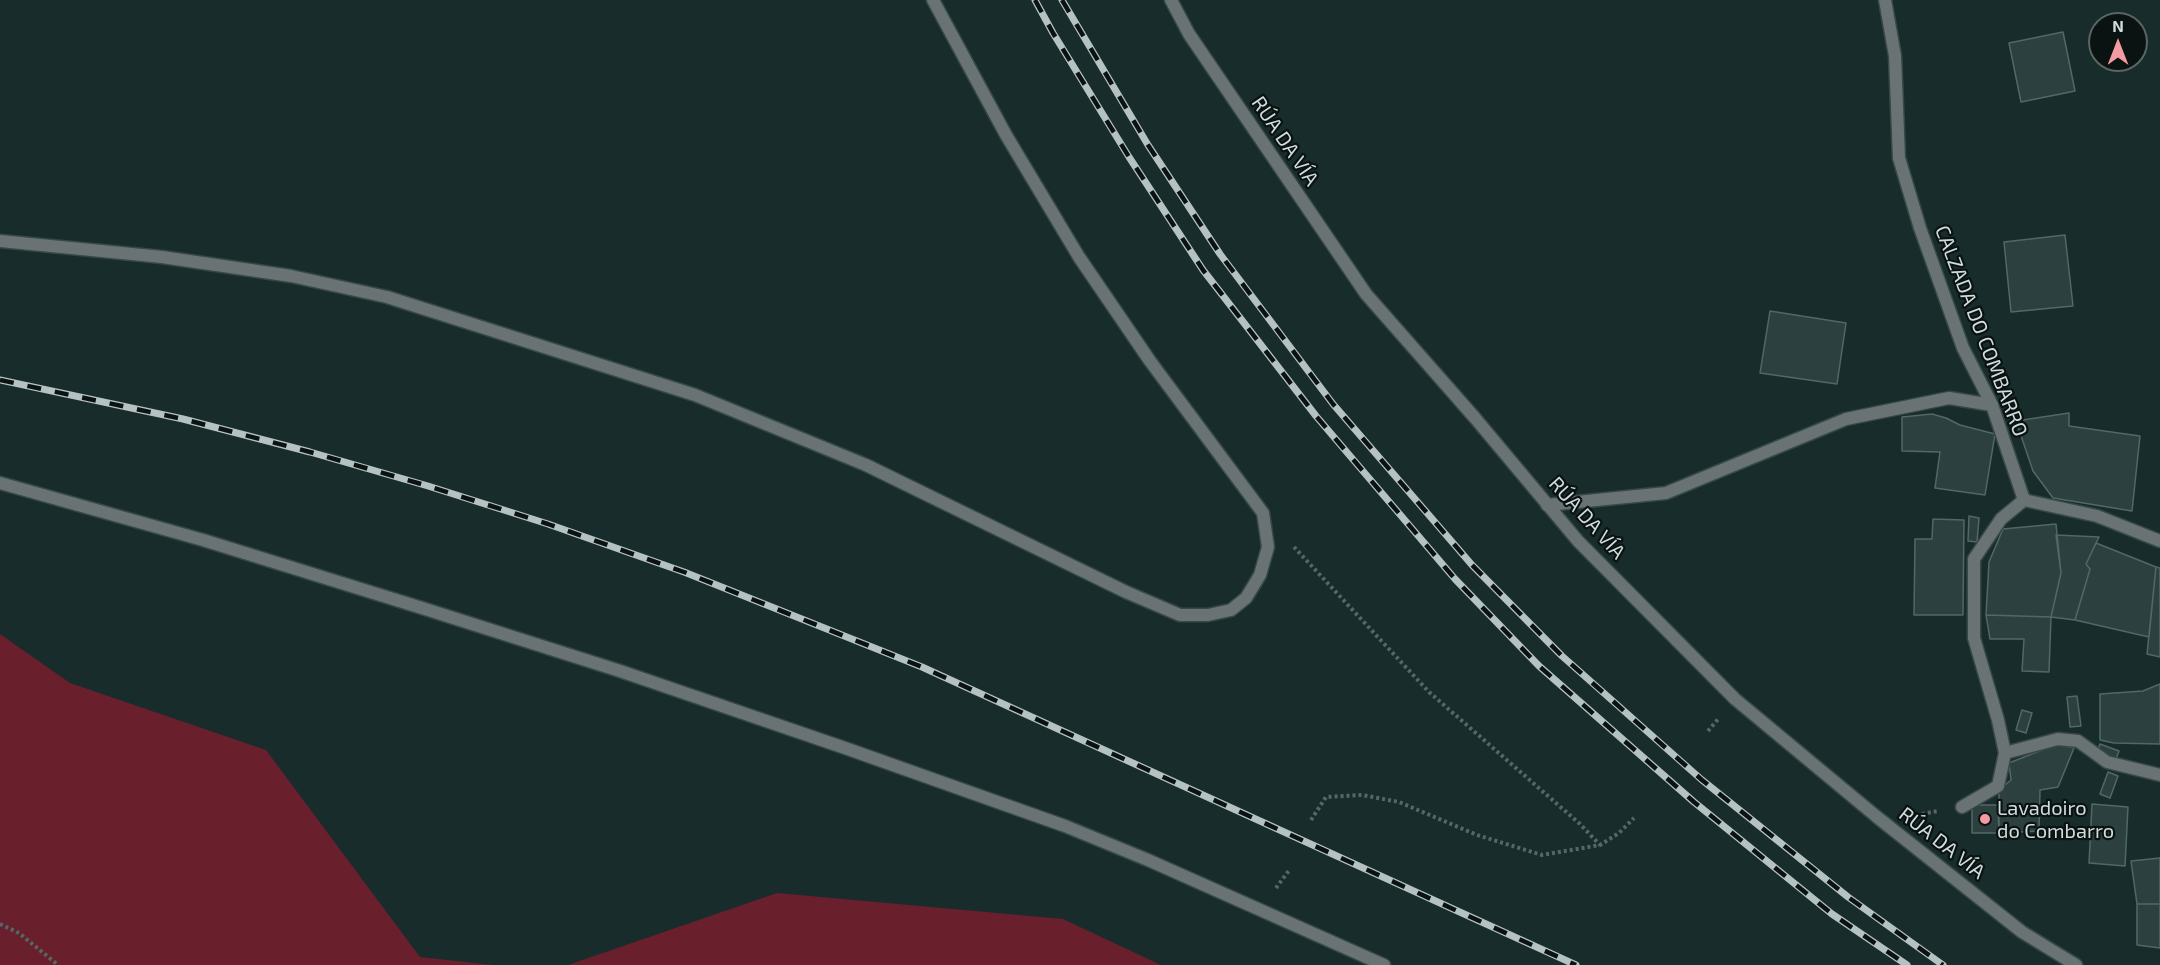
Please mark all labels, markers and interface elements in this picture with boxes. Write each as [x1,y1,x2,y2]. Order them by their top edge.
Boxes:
north arrow [2088,12,2148,72]
text: N [2112,16,2124,35]
street label: RÚA DA VÍA [1246,92,1324,190]
street label: CALZADA DO COMBARRO [1930,222,2032,440]
street label: RÚA DA VÍA [1544,472,1630,564]
place label: Lavadoiro do Combarro [1997,796,2114,843]
street label: RÚA DA VÍA [1894,802,1990,884]
marker: Lavadoiro do Combarro [1978,812,1992,826]

